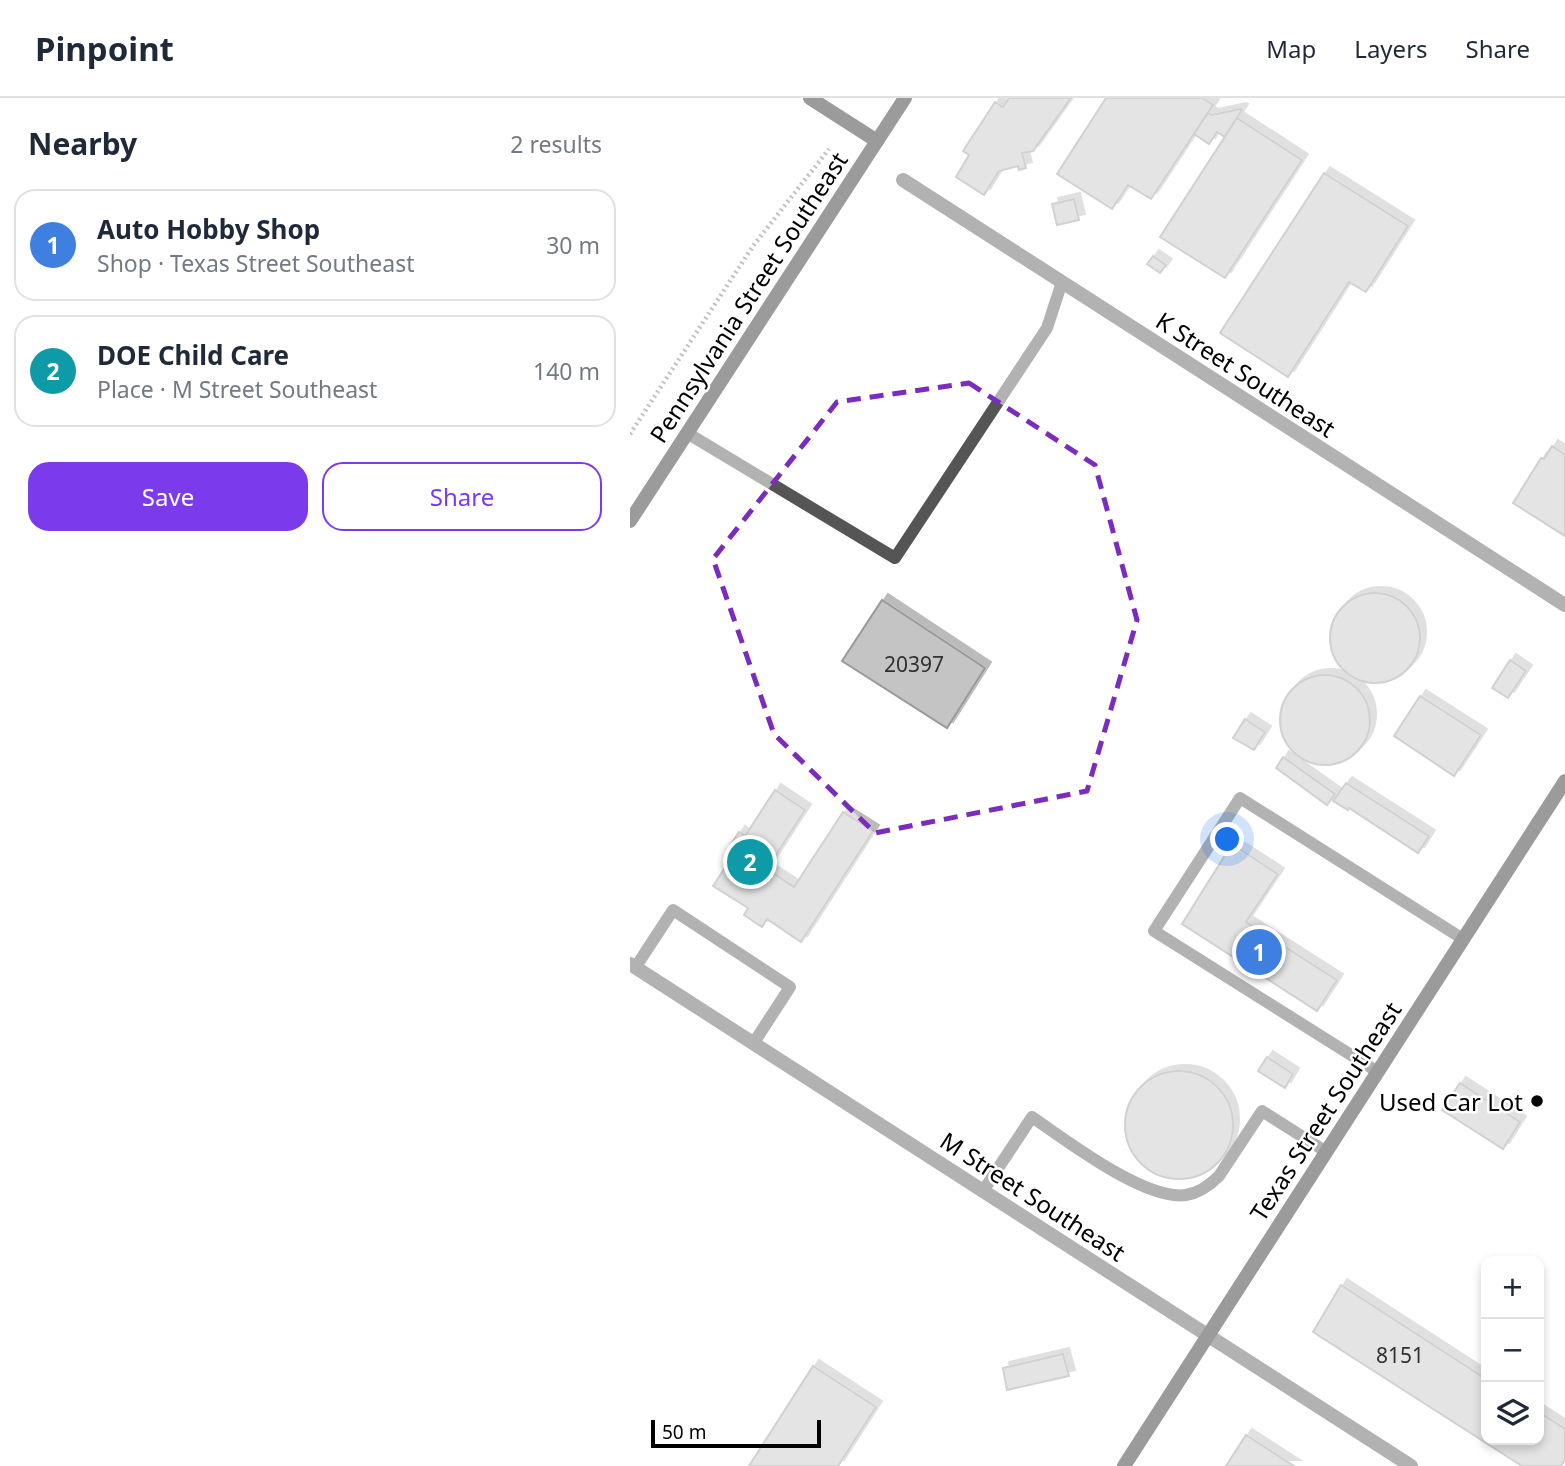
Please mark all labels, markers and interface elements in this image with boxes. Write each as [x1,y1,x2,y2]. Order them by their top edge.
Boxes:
text: Pinpoint [35,26,174,71]
text: Map [1266,32,1316,65]
text: Layers [1354,32,1428,65]
text: Share [1466,32,1530,65]
text: Nearby [28,123,137,164]
text: 2 results [510,128,602,160]
street label: Pennsylvania Street Southeast [641,145,855,449]
text: Auto Hobby Shop [97,211,320,247]
text: 1 [46,229,60,261]
text: 30 m [546,229,600,261]
text: Shop · Texas Street Southeast [97,247,414,279]
street label: K Street Southeast [1150,304,1342,445]
text: DOE Child Care [97,337,289,373]
text: 2 [46,355,60,387]
text: 140 m [533,355,600,387]
text: Place · M Street Southeast [97,373,377,405]
button: Save [28,462,308,531]
button: Share [322,462,602,531]
house number: 20397 [884,650,944,678]
your location [1210,822,1244,856]
pin: 2 [727,836,773,888]
pin: 1 [1236,926,1282,978]
street label: Texas Street Southeast [1242,995,1408,1227]
place label: Used Car Lot [1379,1085,1523,1118]
marker: Used Car Lot [1529,1093,1545,1109]
street label: M Street Southeast [934,1124,1132,1268]
map controls [1481,1256,1544,1445]
button: + [1481,1256,1544,1319]
button: − [1481,1319,1544,1382]
house number: 8151 [1376,1341,1424,1369]
button: layers [1481,1382,1544,1445]
scale bar [651,1417,821,1449]
text: 50 m [662,1419,706,1445]

